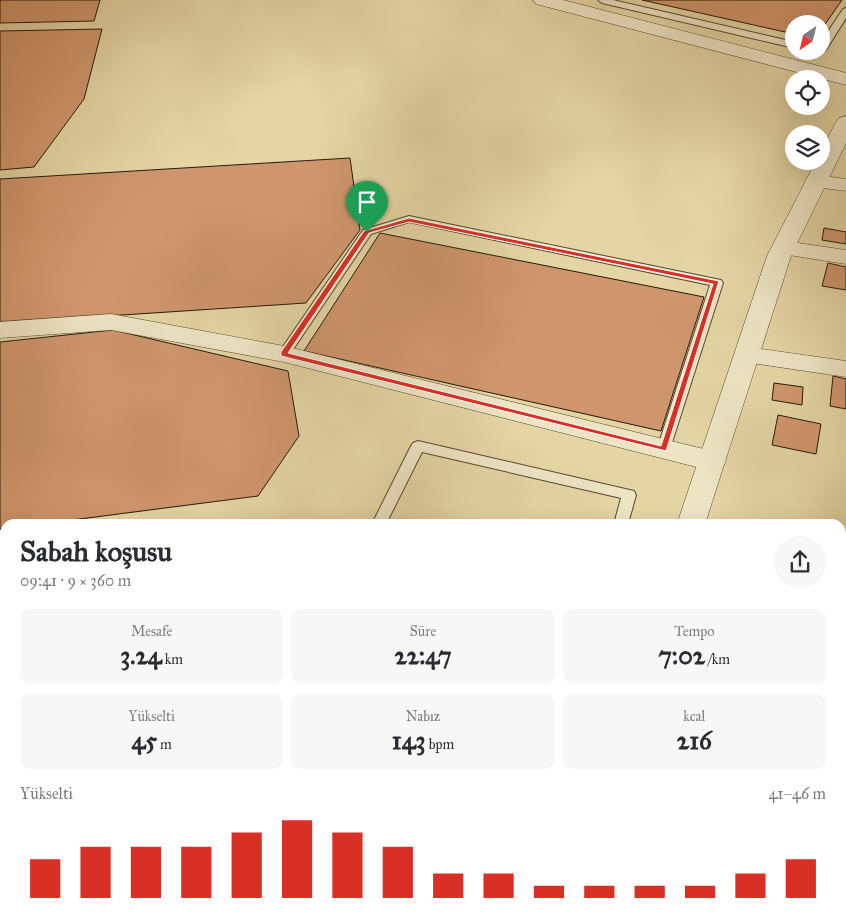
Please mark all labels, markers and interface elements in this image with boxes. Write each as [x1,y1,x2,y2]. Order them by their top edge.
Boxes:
north arrow [785,15,830,60]
map controls [785,15,830,170]
button: locate [785,70,830,115]
button: layers [785,125,830,170]
pin [346,181,388,232]
icon: arrive [353,188,381,216]
text: Sabah koşusu [20,534,172,569]
button: share [774,536,826,588]
text: 09:41 · 9 × 360 m [20,571,131,590]
text: Mesafe [131,623,172,640]
text: Süre [410,623,436,640]
text: Tempo [674,623,714,640]
text: 3.24 [120,640,162,671]
text: 22:47 [394,640,452,671]
text: 7:02 [659,640,705,671]
text: km [162,651,183,668]
text: /km [705,651,730,668]
text: Yükselti [129,708,175,725]
text: Nabız [406,708,440,725]
text: kcal [683,708,705,725]
text: 45 [131,725,157,756]
text: 143 [392,725,426,756]
text: 216 [677,725,712,756]
text: m [157,736,172,753]
text: bpm [426,736,454,753]
text: Yükselti [20,784,73,803]
text: 41–46 m [768,784,826,803]

